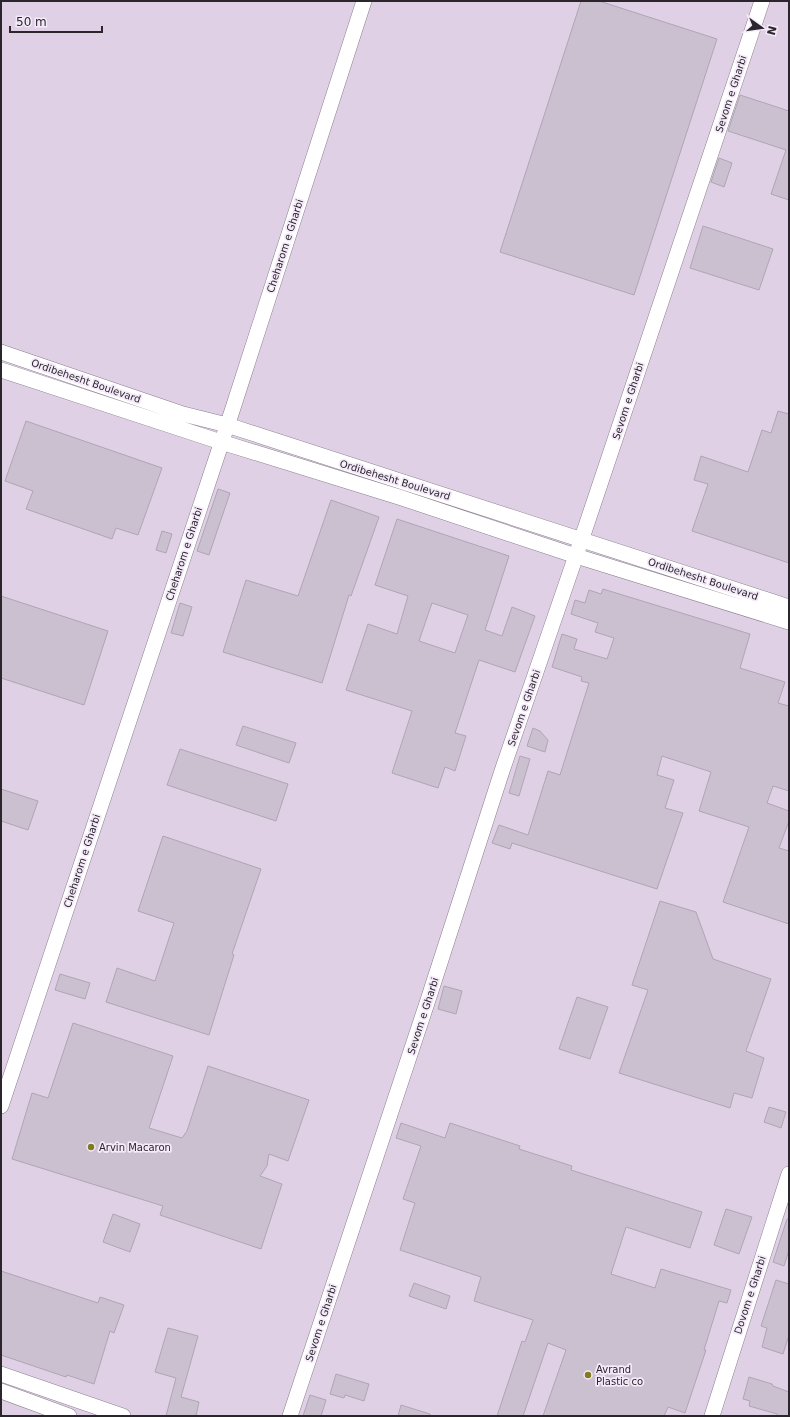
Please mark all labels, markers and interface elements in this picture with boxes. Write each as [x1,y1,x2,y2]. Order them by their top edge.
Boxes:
scale bar [10,8,102,34]
north arrow [742,8,782,48]
text: 50 m [16,15,47,29]
text: N [764,24,779,36]
street label: Sevom e Gharbi [713,54,749,134]
street label: Cheharom e Gharbi [265,198,305,294]
street label: Ordibehesht Boulevard [30,357,142,405]
street label: Sevom e Gharbi [610,361,646,441]
street label: Ordibehesht Boulevard [338,458,452,502]
street label: Cheharom e Gharbi [164,506,204,602]
street label: Ordibehesht Boulevard [647,556,759,602]
street label: Sevom e Gharbi [506,668,542,748]
street label: Cheharom e Gharbi [62,813,102,909]
street label: Sevom e Gharbi [405,976,441,1056]
marker: Arvin Macaron [86,1142,96,1152]
place label: Arvin Macaron [99,1142,171,1153]
street label: Dovom e Gharbi [732,1255,768,1335]
street label: Sevom e Gharbi [303,1283,339,1363]
place label: Avrand Plastic co [596,1364,643,1387]
marker: Avrand Plastic co [583,1370,593,1380]

